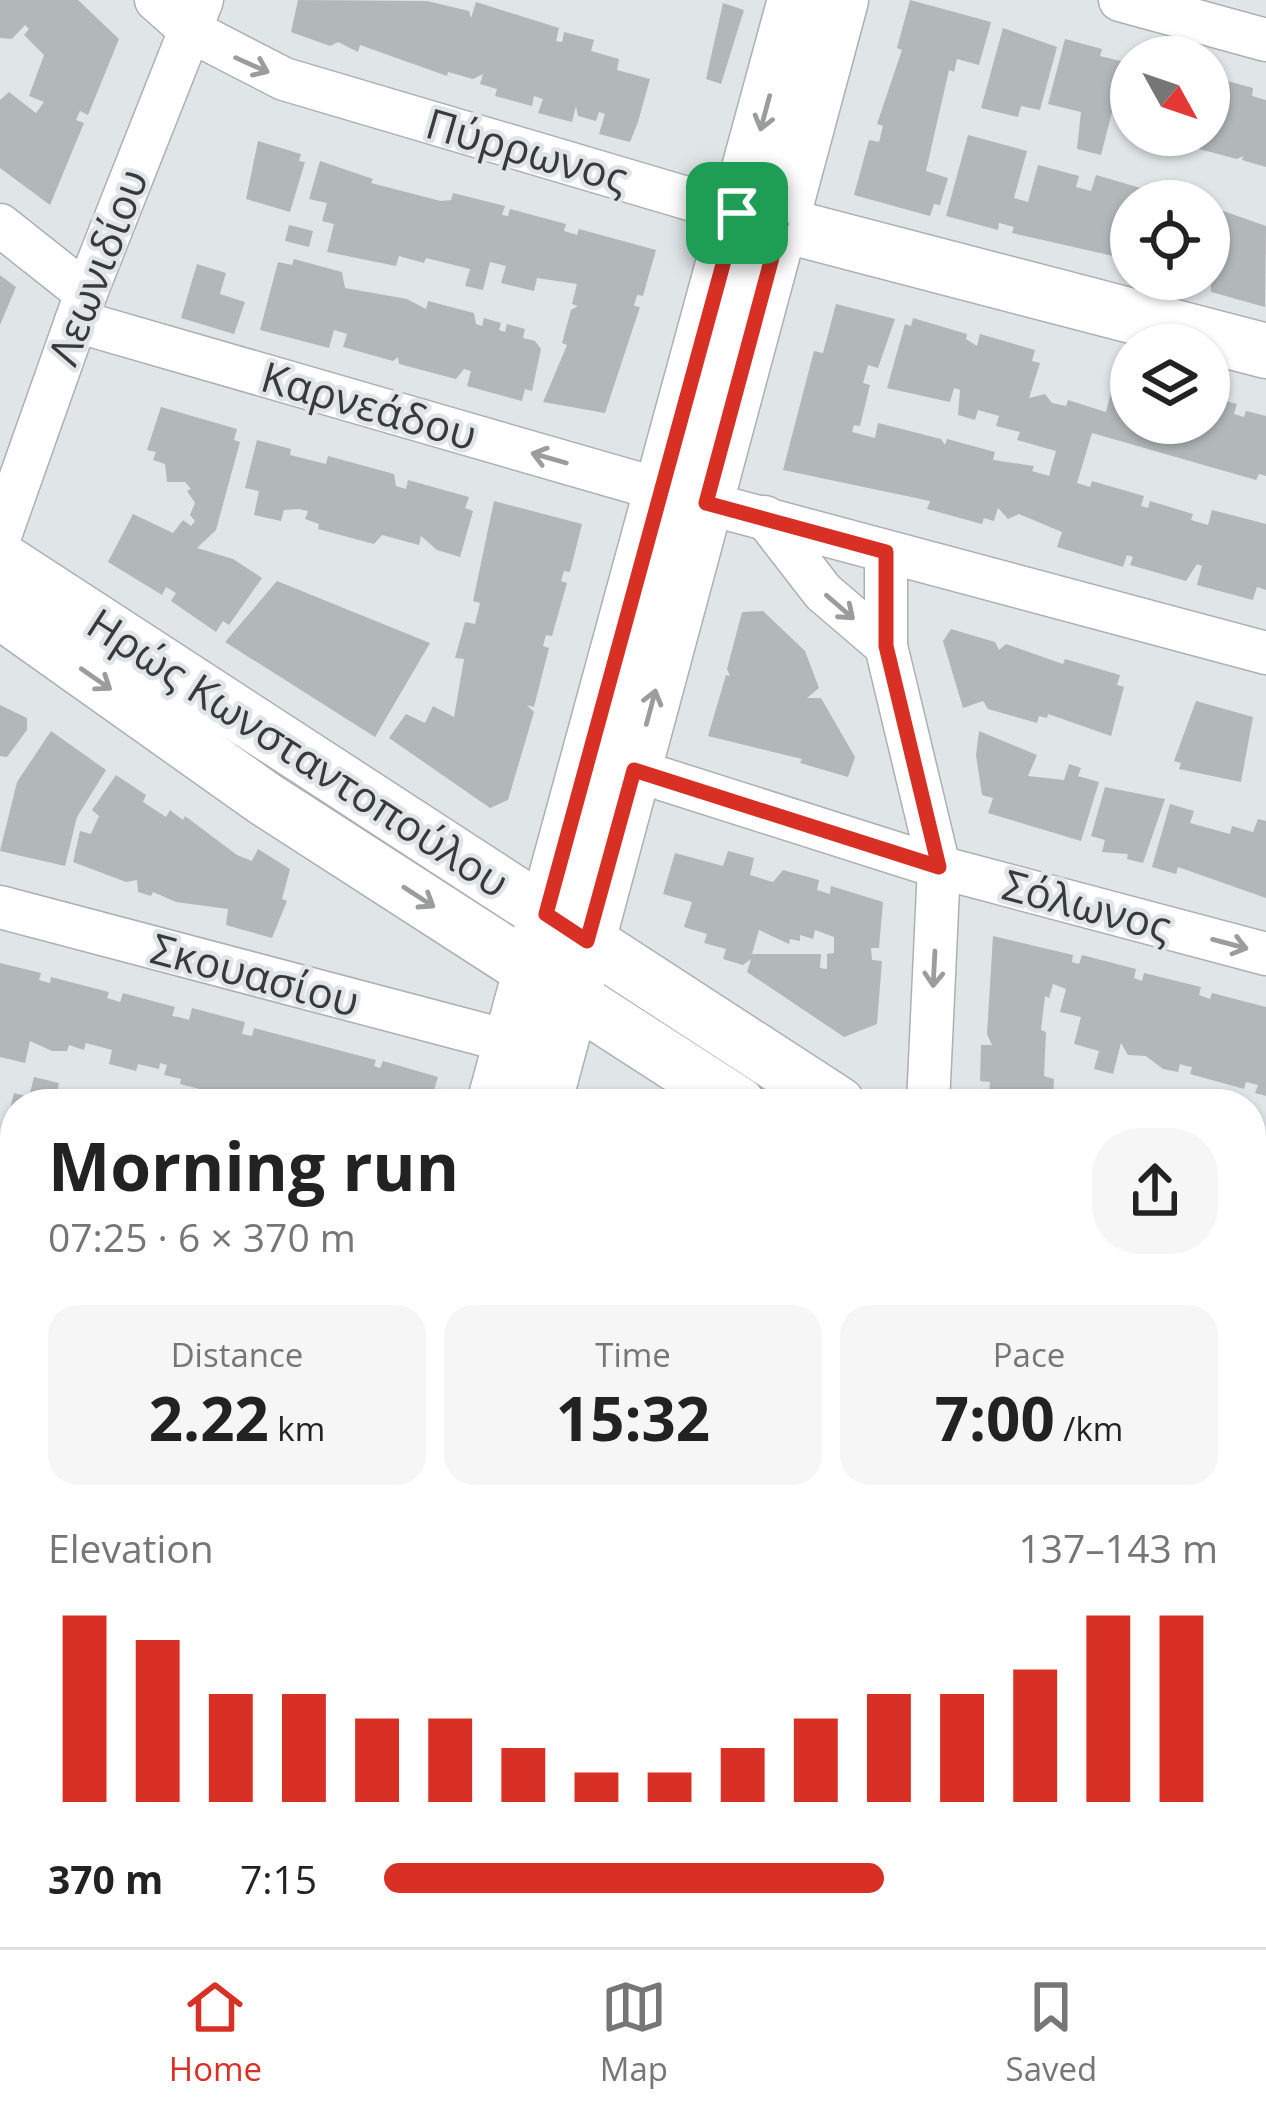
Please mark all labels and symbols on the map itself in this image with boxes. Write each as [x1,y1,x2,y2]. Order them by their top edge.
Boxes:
north arrow [1110,36,1230,156]
one-way arrow [233,55,269,77]
one-way arrow [752,93,774,131]
street label: Πύρρωνος [420,94,635,206]
street label: Λεωνιδίου [33,160,160,372]
pin [686,162,788,264]
street label: Καρνεάδου [255,347,484,462]
one-way arrow [531,446,569,468]
one-way arrow [824,593,855,620]
street label: Ηρώς Κωνσταντοπούλου [77,594,520,909]
one-way arrow [78,666,112,691]
one-way arrow [641,688,663,726]
street label: Σόλωνος [997,855,1178,954]
one-way arrow [401,885,435,909]
street label: Σκουασίου [145,918,366,1029]
one-way arrow [1210,935,1248,957]
one-way arrow [922,949,945,988]

